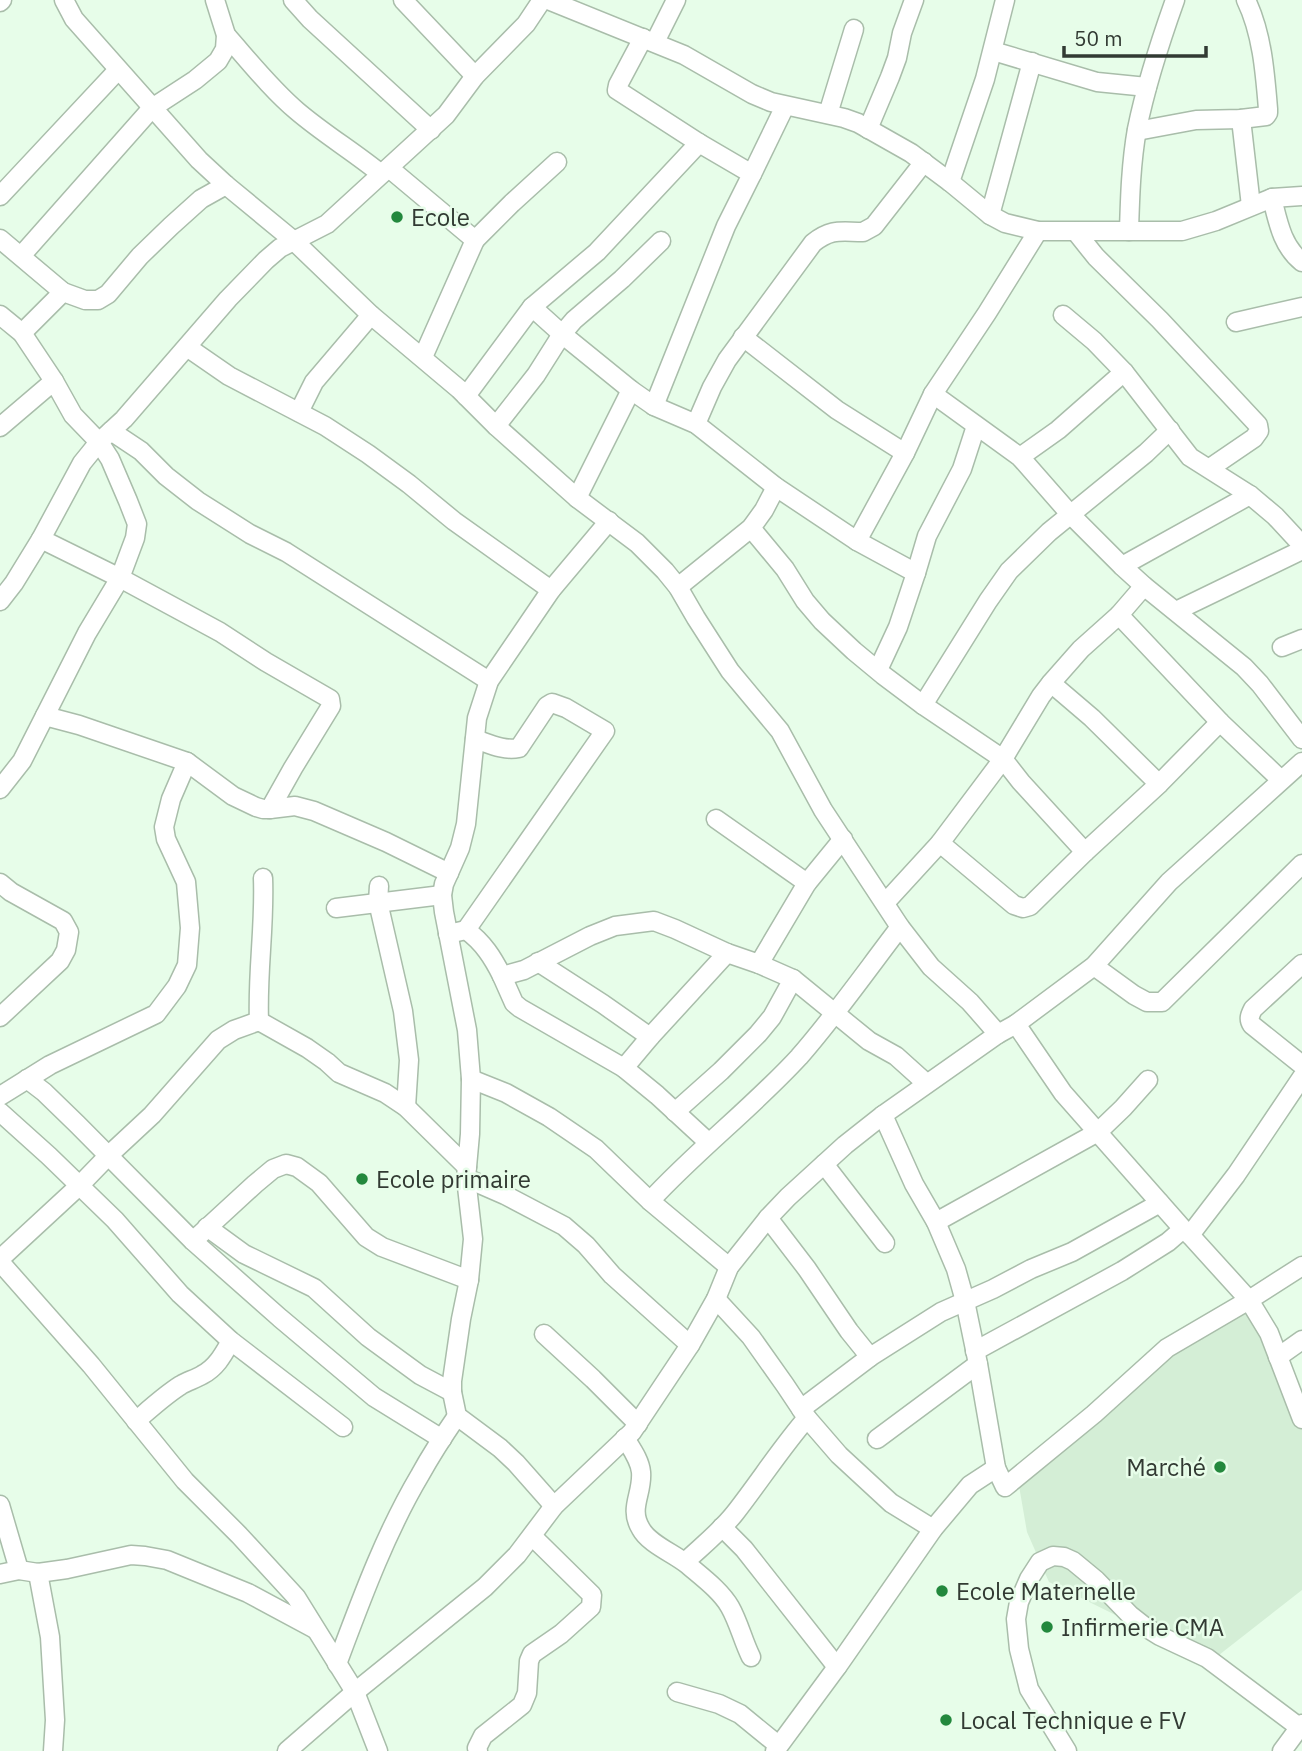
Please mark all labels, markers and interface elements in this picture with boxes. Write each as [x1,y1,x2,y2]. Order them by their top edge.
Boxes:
scale bar [1064,14,1206,58]
text: 50 m [1074,24,1123,52]
place label: Ecole [411,201,470,233]
marker: Ecole [389,209,405,225]
place label: Ecole primaire [376,1163,531,1195]
marker: Ecole primaire [354,1171,370,1187]
place label: Marché [1126,1451,1206,1483]
marker: Marché [1212,1459,1228,1475]
place label: Ecole Maternelle [956,1575,1136,1607]
marker: Ecole Maternelle [934,1583,950,1599]
place label: Infirmerie CMA [1061,1611,1224,1643]
marker: Infirmerie CMA [1039,1619,1055,1635]
place label: Local Technique e FV [960,1704,1187,1736]
marker: Local Technique e FV [938,1712,954,1728]

